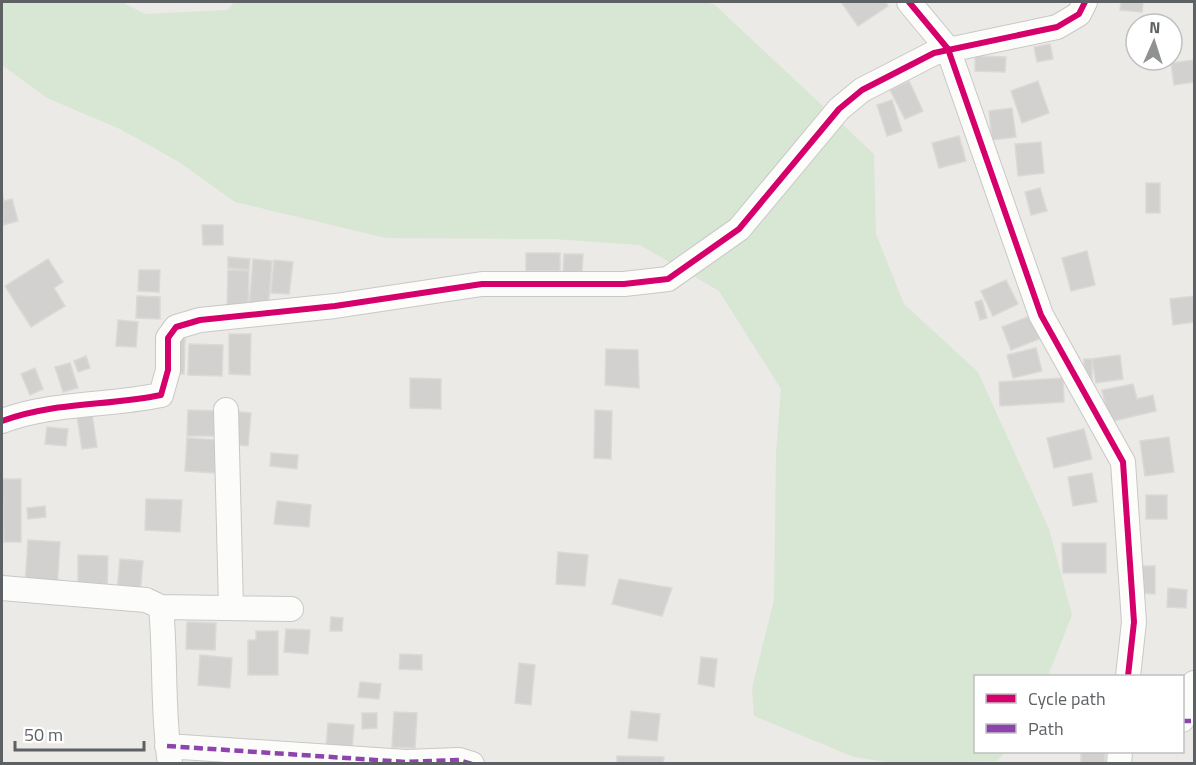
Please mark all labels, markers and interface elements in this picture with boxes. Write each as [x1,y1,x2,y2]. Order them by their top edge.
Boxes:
north arrow [1124,12,1184,72]
text: N [1149,15,1161,39]
legend [974,675,1184,753]
text: Cycle path [1028,685,1106,712]
scale bar [15,714,144,752]
text: Path [1028,715,1064,742]
text: 50 m [24,721,63,748]

